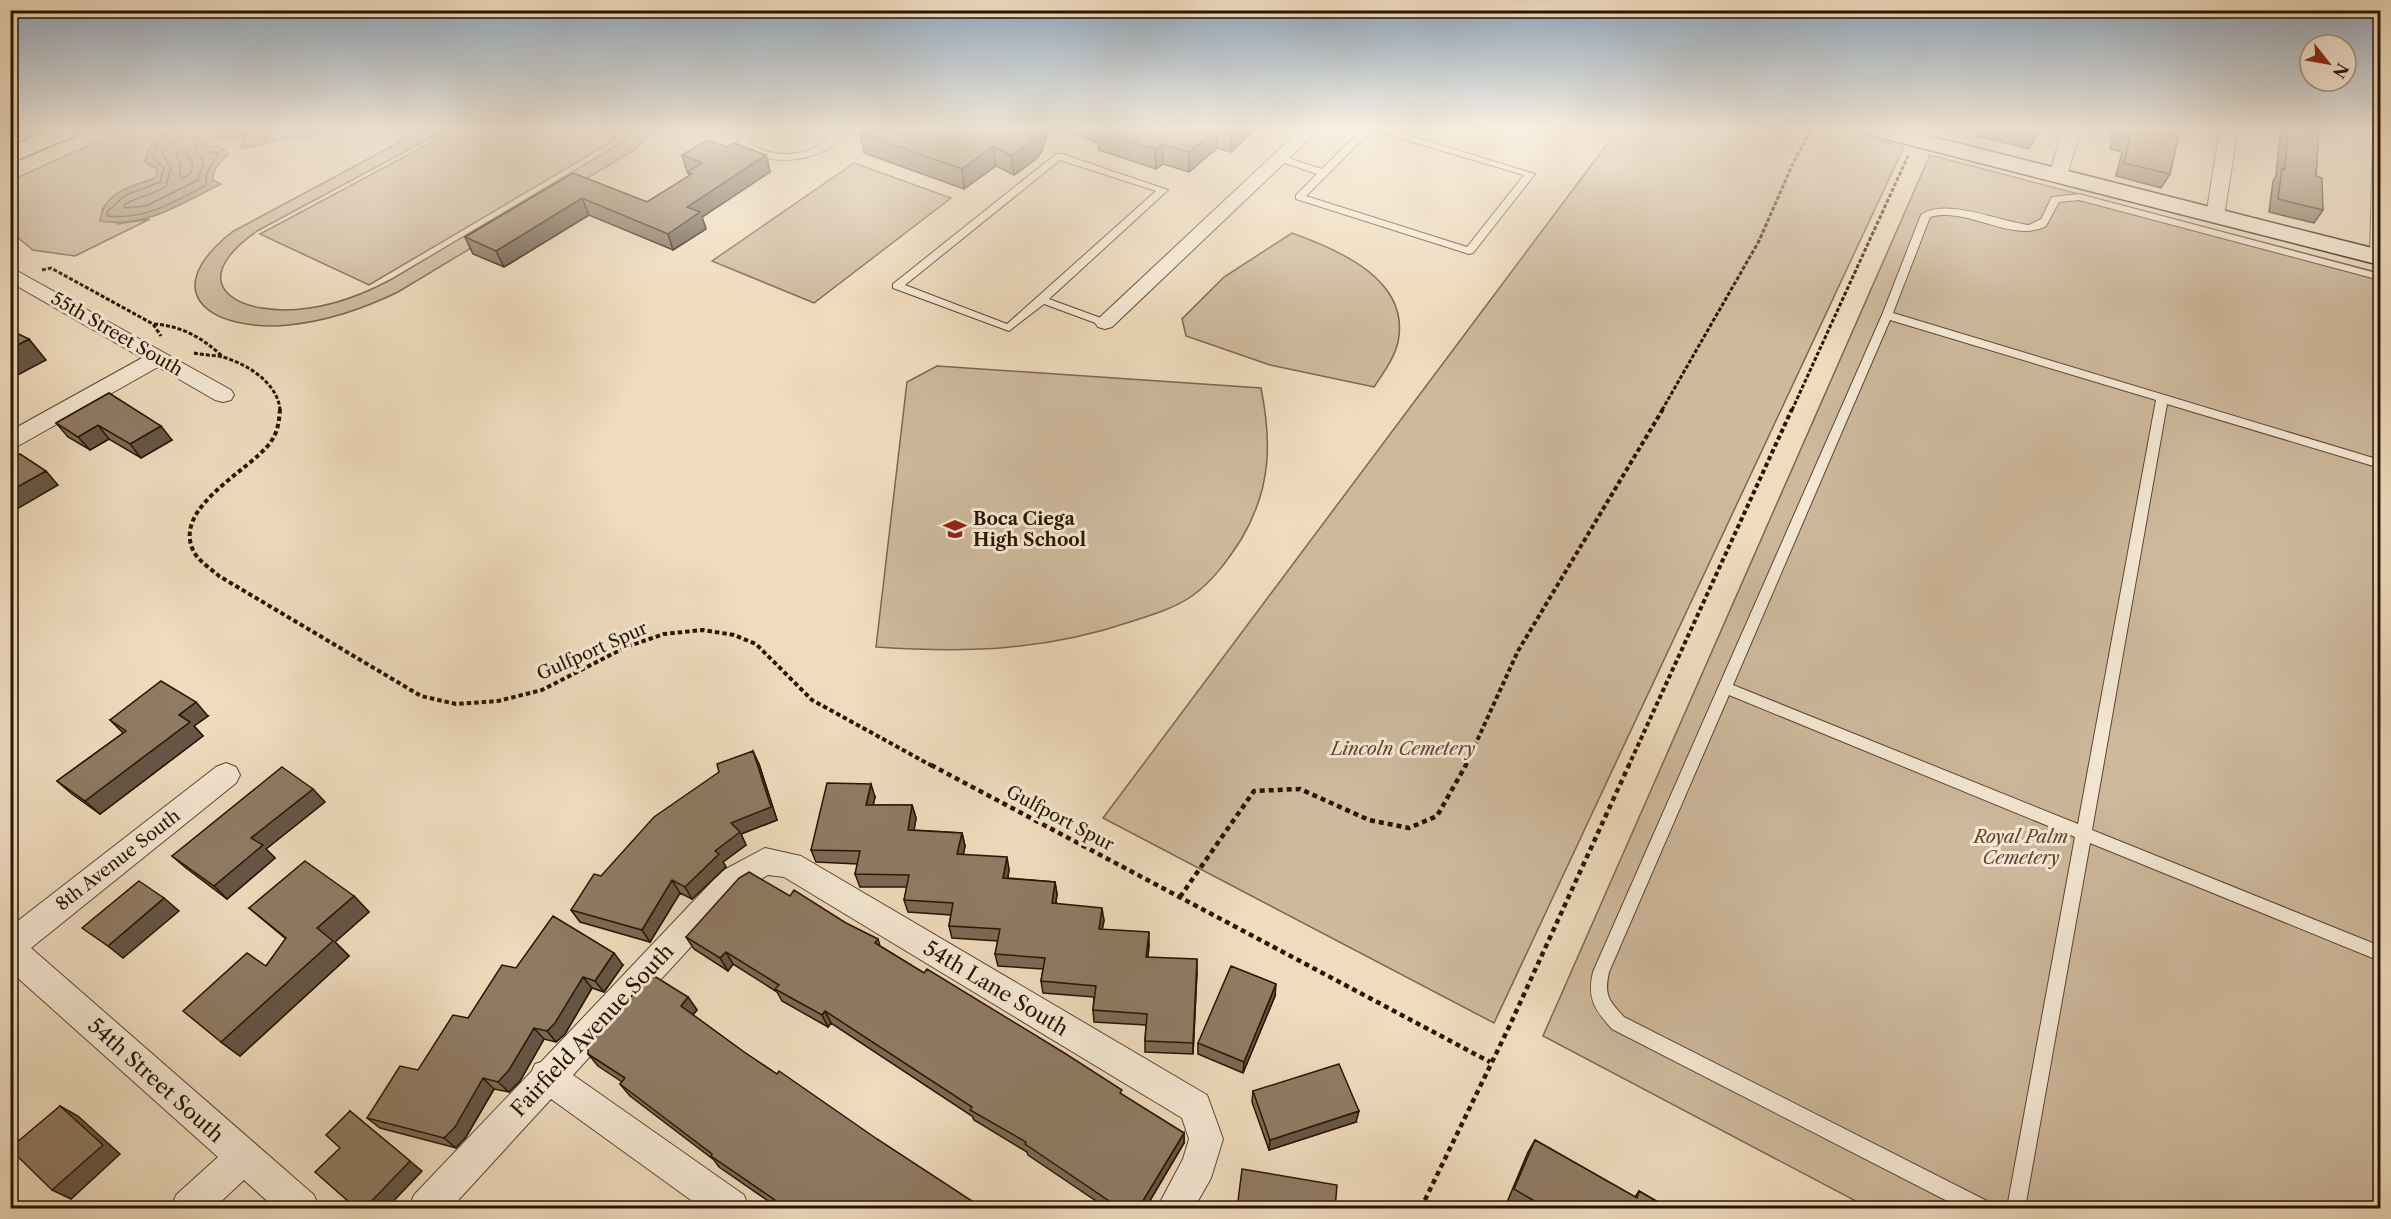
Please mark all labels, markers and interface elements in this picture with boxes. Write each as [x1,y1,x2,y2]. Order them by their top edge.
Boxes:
north arrow [2298,33,2358,93]
text: N [2329,60,2353,82]
street label: 55th Street South [47,287,187,381]
place label: Boca Ciega High School [973,508,1086,551]
school or university icon: Boca Ciega High School [942,516,968,542]
street label: Gulfport Spur [533,617,651,685]
park label: Lincoln Cemetery [1329,738,1475,760]
street label: Gulfport Spur [1002,780,1118,856]
street label: 8th Avenue South [51,805,185,915]
park label: Royal Palm Cemetery [1972,826,2068,869]
street label: 54th Lane South [919,935,1073,1041]
street label: Fairfield Avenue South [505,938,679,1122]
street label: 54th Street South [83,1013,229,1147]

